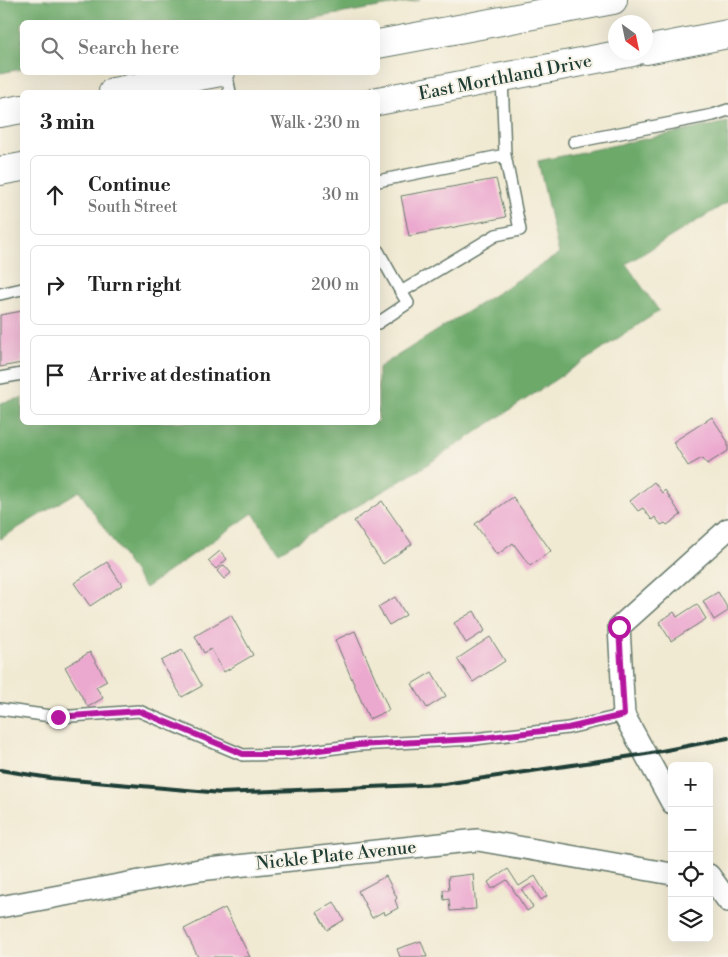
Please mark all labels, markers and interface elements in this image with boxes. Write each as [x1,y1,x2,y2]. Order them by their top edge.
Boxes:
north arrow [608,15,653,60]
search box [20,20,380,75]
icon: search [38,34,66,62]
text: Search here [78,36,179,60]
street label: East Morthland Drive [416,49,594,106]
text: 3 min [40,110,95,136]
text: Walk · 230 m [270,113,360,133]
text: Continue [88,173,171,197]
icon: ahead [41,181,69,209]
text: 30 m [322,185,359,205]
text: South Street [88,197,177,217]
icon: right [41,271,69,299]
text: Turn right [88,273,181,297]
text: 200 m [311,275,359,295]
icon: arrive [41,361,69,389]
text: Arrive at destination [88,363,271,387]
route start [608,616,631,639]
route end [47,706,70,729]
map controls [668,762,713,942]
button: + [668,762,713,807]
button: − [668,807,713,852]
street label: Nickle Plate Avenue [255,836,417,875]
button: locate [668,852,713,897]
button: layers [668,897,713,942]

